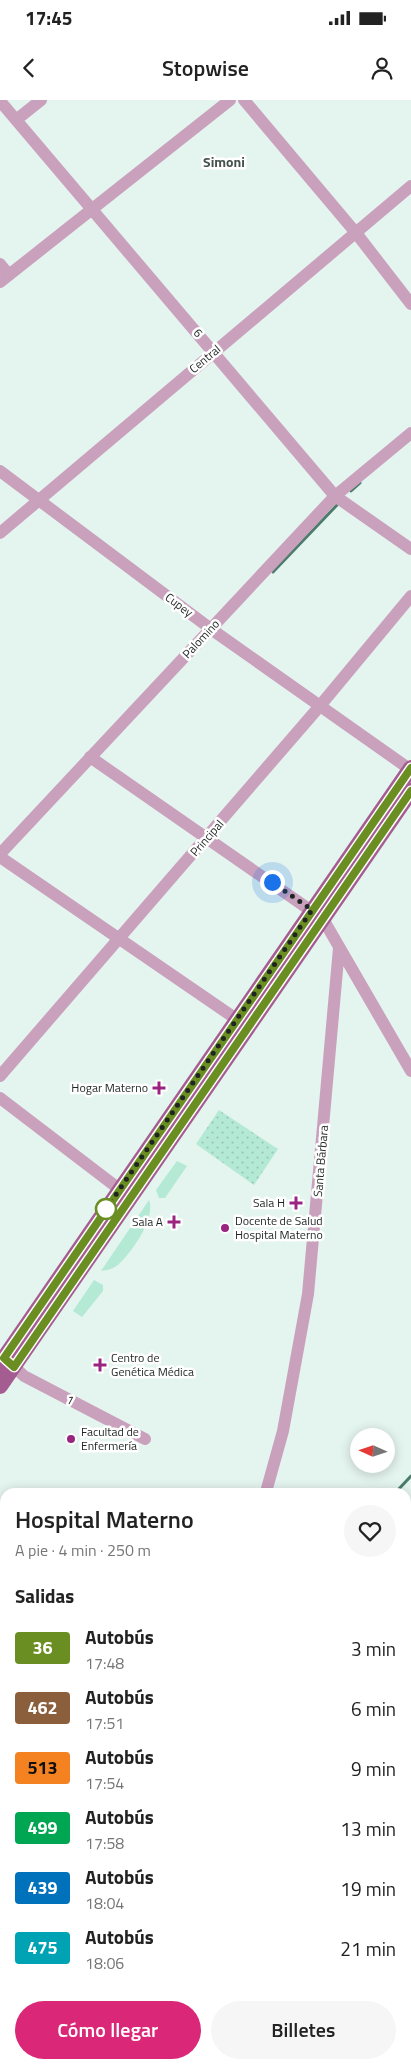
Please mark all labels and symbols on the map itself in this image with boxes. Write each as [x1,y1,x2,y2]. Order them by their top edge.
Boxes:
district label: Simoni [203,151,245,172]
street label: 6 [189,324,208,342]
street label: Central [185,340,225,377]
street label: Cupey [161,588,197,622]
street label: Palomino [177,615,224,663]
street label: Principal [185,815,228,860]
your location [260,870,285,895]
place label: Hogar Materno [71,1078,148,1097]
marker: Hogar Materno [152,1081,166,1095]
street label: Santa Bárbara [308,1124,333,1198]
place label: Sala H [253,1193,285,1212]
marker: Sala H [289,1196,303,1210]
unlabelled marker [95,1198,117,1220]
place label: Docente de Salud Hospital Materno [235,1211,323,1244]
place label: Sala A [132,1212,163,1231]
marker: Sala A [167,1215,181,1229]
marker: Docente de Salud Hospital Materno [219,1222,231,1234]
place label: Centro de Genética Médica [111,1348,194,1381]
marker: Centro de Genética Médica [93,1358,107,1372]
street label: 1 [63,1390,78,1410]
place label: Facultad de Enfermería [81,1422,139,1455]
north arrow [350,1428,395,1472]
marker: Facultad de Enfermería [65,1433,77,1445]

